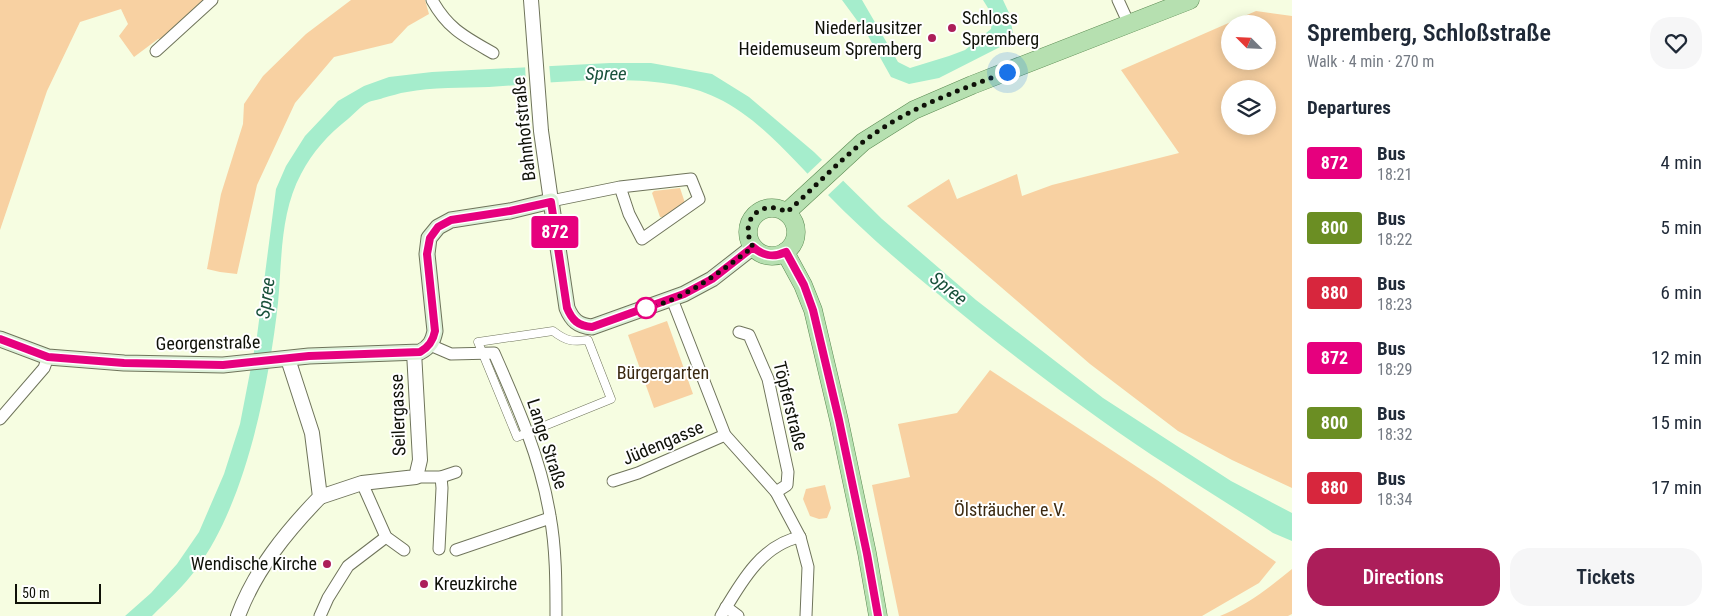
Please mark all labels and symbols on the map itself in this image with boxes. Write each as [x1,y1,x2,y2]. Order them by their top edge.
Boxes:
place label: Schloss Spremberg [962,7,1039,49]
north arrow [1221,15,1276,70]
place label: Niederlausitzer Heidemuseum Spremberg [739,17,923,59]
marker: Schloss Spremberg [946,22,958,34]
marker: Niederlausitzer Heidemuseum Spremberg [926,32,938,44]
your location [995,60,1020,85]
water label: Spree [585,62,627,85]
street label: Bahnhofstraße [508,76,539,182]
line badge: 872 [526,216,584,248]
water label: Spree [925,266,972,310]
water label: Spree [251,276,280,320]
unlabelled marker [635,297,657,319]
street label: Georgenstraße [156,331,260,354]
street label: Töpferstraße [769,359,812,453]
park label: Bürgergarten [617,362,709,383]
street label: Seilergasse [386,374,409,456]
street label: Lange Straße [523,396,572,492]
street label: Jüdengasse [619,416,706,469]
park label: Ölsträucher e.V. [954,499,1066,520]
place label: Wendische Kirche [191,553,317,574]
marker: Wendische Kirche [321,558,333,570]
place label: Kreuzkirche [434,573,517,594]
marker: Kreuzkirche [418,578,430,590]
scale bar [15,581,101,604]

